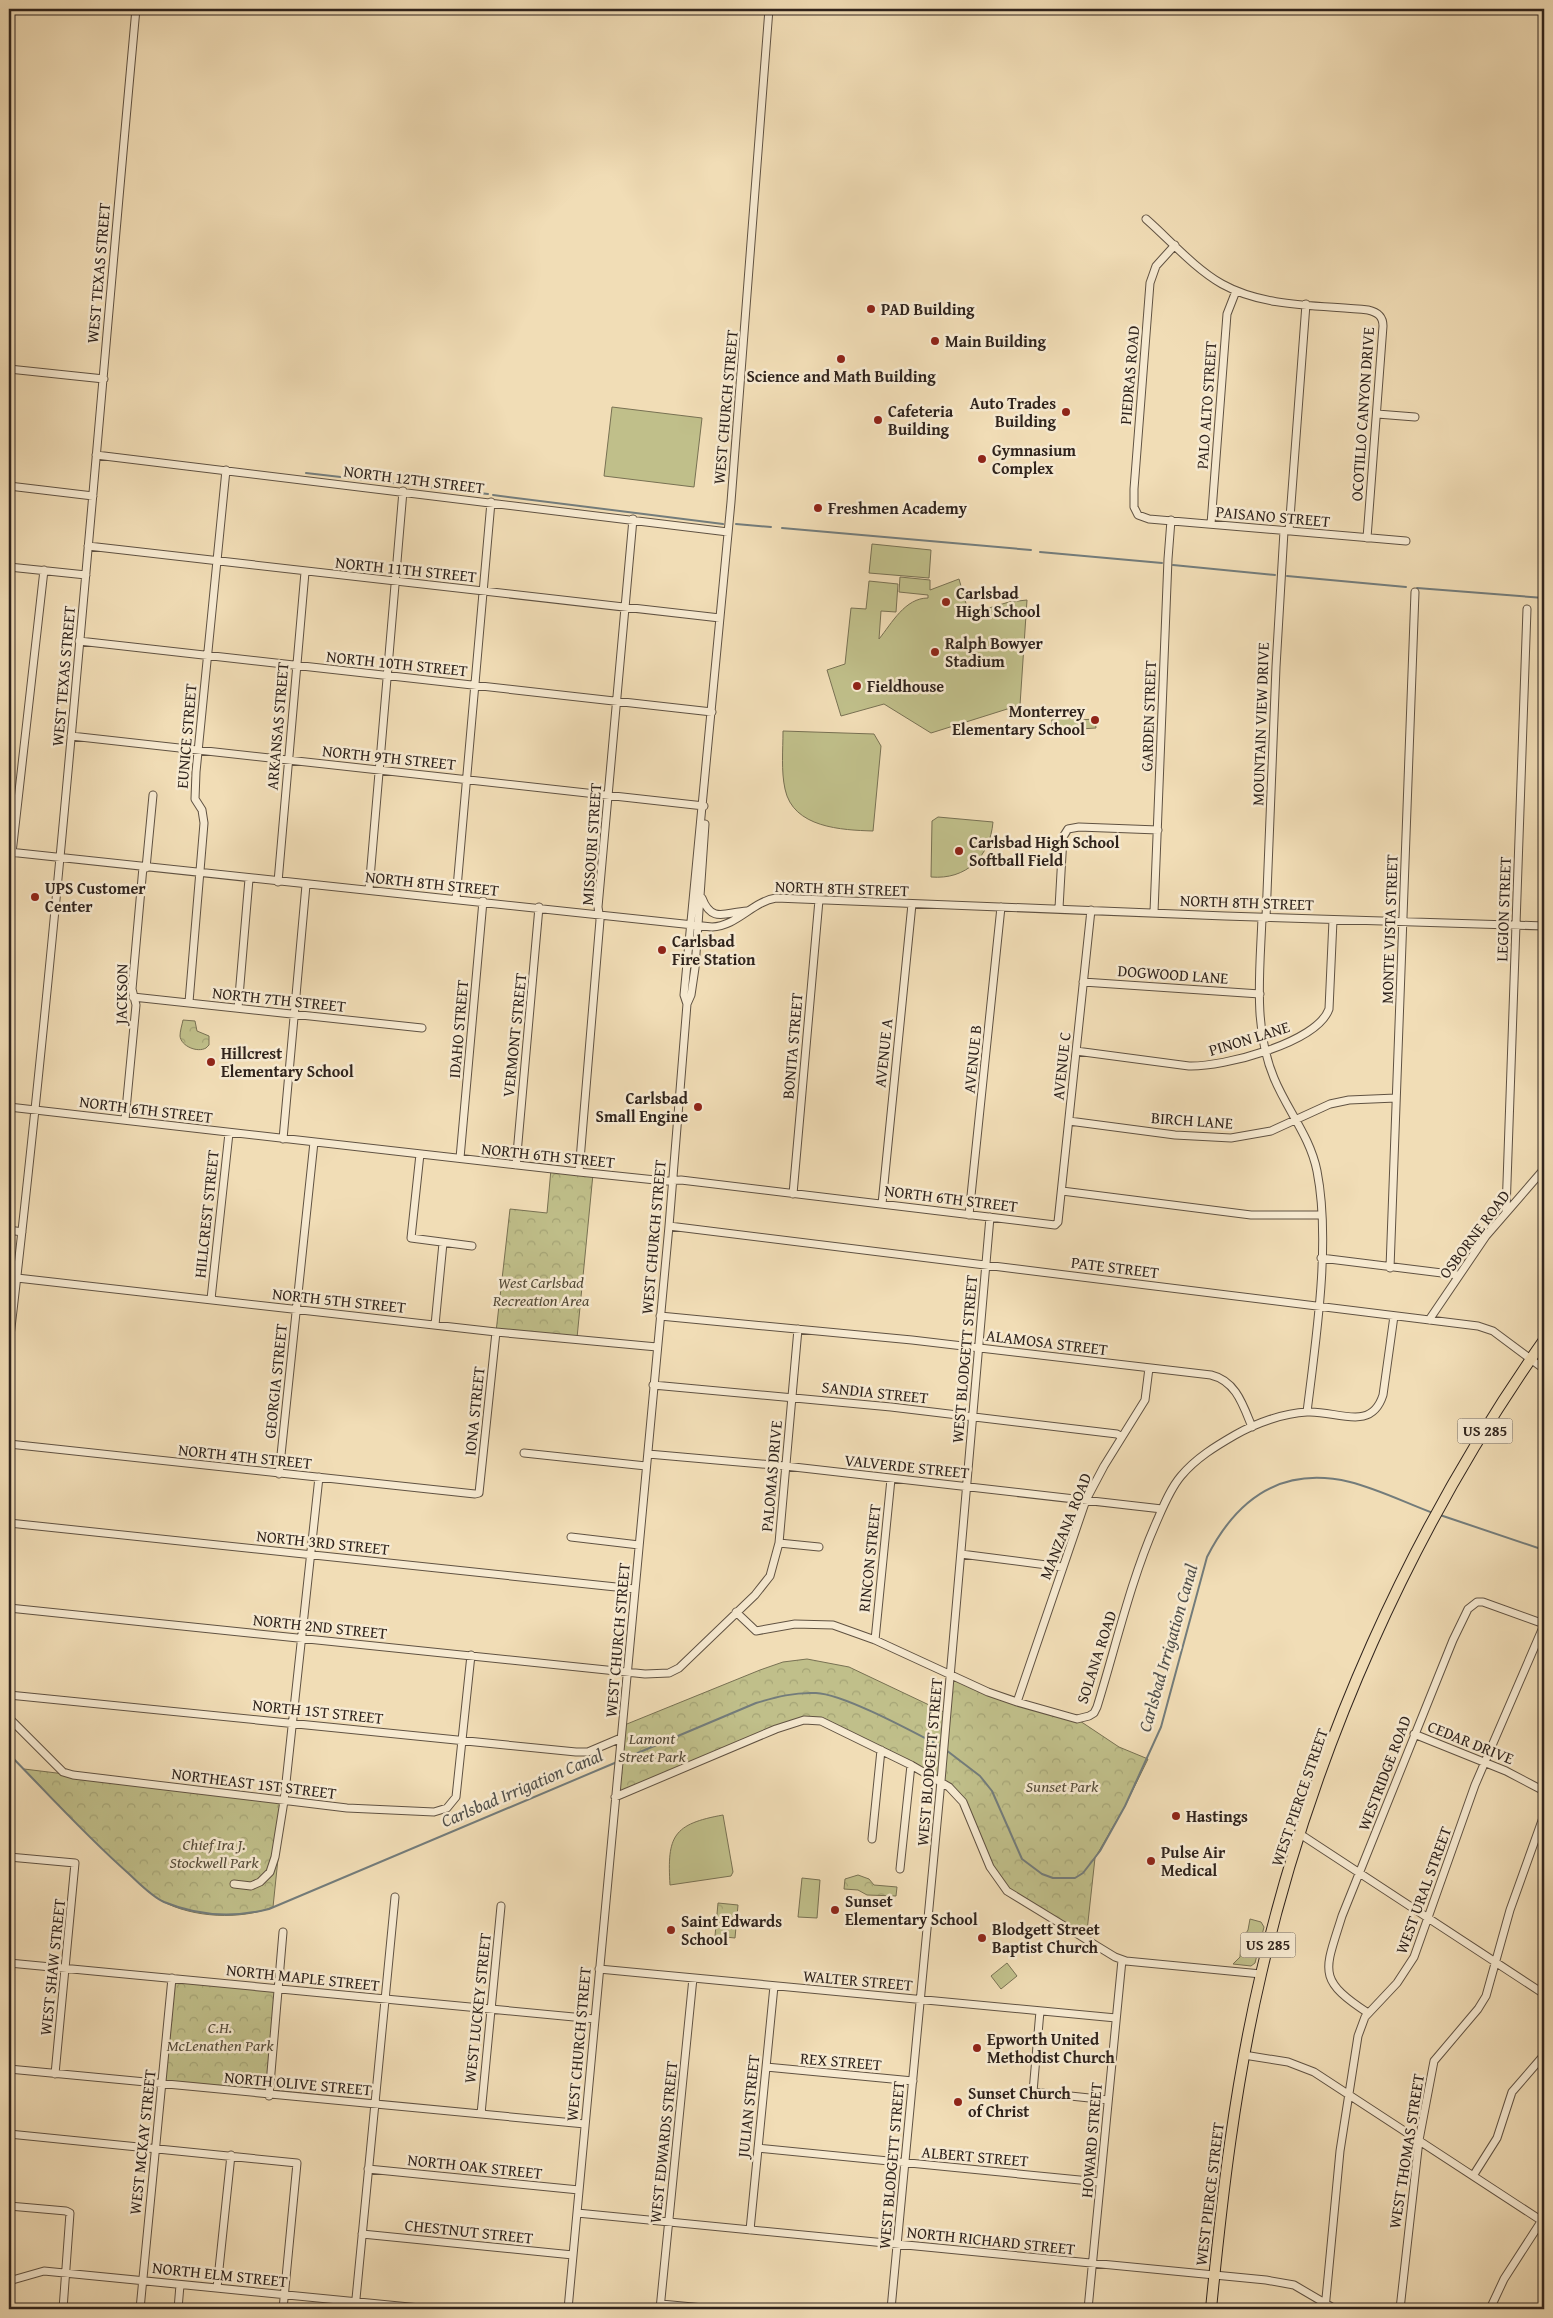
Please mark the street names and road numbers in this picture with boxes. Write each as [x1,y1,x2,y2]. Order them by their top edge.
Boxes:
street label: WEST TEXAS STREET [80,202,116,344]
street label: PIEDRAS ROAD [1113,324,1145,426]
street label: OCOTILLO CANYON DRIVE [1344,326,1380,502]
street label: WEST CHURCH STREET [706,329,744,485]
street label: PALO ALTO STREET [1190,340,1222,470]
street label: NORTH 12TH STREET [342,458,486,500]
street label: PAISANO STREET [1215,499,1331,533]
street label: NORTH 11TH STREET [334,550,478,588]
street label: WEST TEXAS STREET [45,605,81,747]
street label: MOUNTAIN VIEW DRIVE [1245,642,1275,806]
street label: NORTH 10TH STREET [325,644,469,682]
street label: GARDEN STREET [1134,660,1162,772]
street label: ARKANSAS STREET [259,661,295,791]
street label: EUNICE STREET [169,682,203,790]
street label: NORTH 9TH STREET [321,738,457,776]
street label: MISSOURI STREET [575,782,607,906]
street label: MONTE VISTA STREET [1374,854,1404,1004]
street label: LEGION STREET [1489,856,1517,962]
street label: NORTH 8TH STREET [364,864,500,902]
street label: NORTH 8TH STREET [775,874,909,902]
street label: NORTH 8TH STREET [1180,888,1314,916]
street label: DOGWOOD LANE [1117,958,1229,990]
street label: JACKSON [108,963,134,1027]
street label: VERMONT STREET [496,972,532,1098]
street label: IDAHO STREET [442,979,474,1079]
street label: NORTH 7TH STREET [211,980,347,1018]
street label: BONITA STREET [775,992,809,1100]
street label: PINON LANE [1205,1014,1293,1062]
street label: AVENUE A [867,1017,899,1089]
street label: AVENUE B [956,1024,988,1094]
street label: AVENUE C [1045,1030,1077,1101]
street label: NORTH 6TH STREET [78,1089,214,1129]
street label: BIRCH LANE [1150,1105,1234,1135]
street label: NORTH 6TH STREET [480,1136,616,1174]
street label: HILLCREST STREET [187,1149,225,1279]
street label: WEST CHURCH STREET [634,1159,672,1315]
street label: NORTH 6TH STREET [883,1178,1019,1218]
street label: OSBORNE ROAD [1433,1184,1515,1283]
street label: PATE STREET [1070,1250,1160,1284]
street label: WEST BLODGETT STREET [945,1274,983,1444]
street label: NORTH 5TH STREET [271,1281,407,1319]
street label: GEORGIA STREET [257,1322,293,1440]
street label: ALAMOSA STREET [985,1323,1109,1361]
street label: IONA STREET [457,1365,491,1457]
street label: SANDIA STREET [821,1374,929,1410]
road number: US 285 [1458,1418,1512,1444]
street label: PALOMAS DRIVE [754,1419,788,1533]
street label: NORTH 4TH STREET [177,1437,313,1475]
street label: VALVERDE STREET [843,1448,971,1484]
street label: MANZANA ROAD [1033,1469,1097,1583]
street label: RINCON STREET [851,1503,887,1613]
street label: NORTH 3RD STREET [255,1523,391,1561]
street label: WEST CHURCH STREET [598,1562,636,1718]
street label: NORTH 2ND STREET [252,1607,388,1645]
street label: SOLANA ROAD [1070,1607,1122,1707]
street label: WEST BLODGETT STREET [910,1677,948,1847]
street label: NORTH 1ST STREET [251,1692,385,1730]
street label: WESTRIDGE ROAD [1351,1712,1417,1834]
street label: CEDAR DRIVE [1424,1714,1518,1770]
street label: WEST PIERCE STREET [1264,1725,1334,1869]
street label: NORTHEAST 1ST STREET [170,1761,338,1805]
street label: WEST URAL STREET [1389,1823,1457,1957]
street label: WEST SHAW STREET [33,1897,71,2037]
street label: WEST LUCKEY STREET [457,1932,497,2084]
road number: US 285 [1240,1932,1296,1958]
street label: NORTH MAPLE STREET [225,1957,381,1997]
street label: WALTER STREET [802,1963,914,1997]
street label: WEST CHURCH STREET [559,1966,597,2122]
street label: REX STREET [799,2045,883,2077]
street label: JULIAN STREET [730,2053,765,2161]
street label: WEST EDWARDS STREET [643,2060,683,2224]
street label: NORTH OLIVE STREET [223,2065,373,2101]
street label: WEST MCKAY STREET [122,2068,162,2216]
street label: WEST THOMAS STREET [1382,2072,1430,2230]
street label: WEST BLODGETT STREET [872,2080,910,2250]
street label: HOWARD STREET [1074,2081,1108,2199]
street label: WEST PIERCE STREET [1188,2121,1230,2267]
street label: ALBERT STREET [921,2139,1029,2173]
street label: NORTH OAK STREET [406,2147,544,2185]
street label: CHESTNUT STREET [404,2212,534,2250]
street label: NORTH RICHARD STREET [906,2219,1076,2261]
street label: NORTH ELM STREET [151,2255,289,2293]

